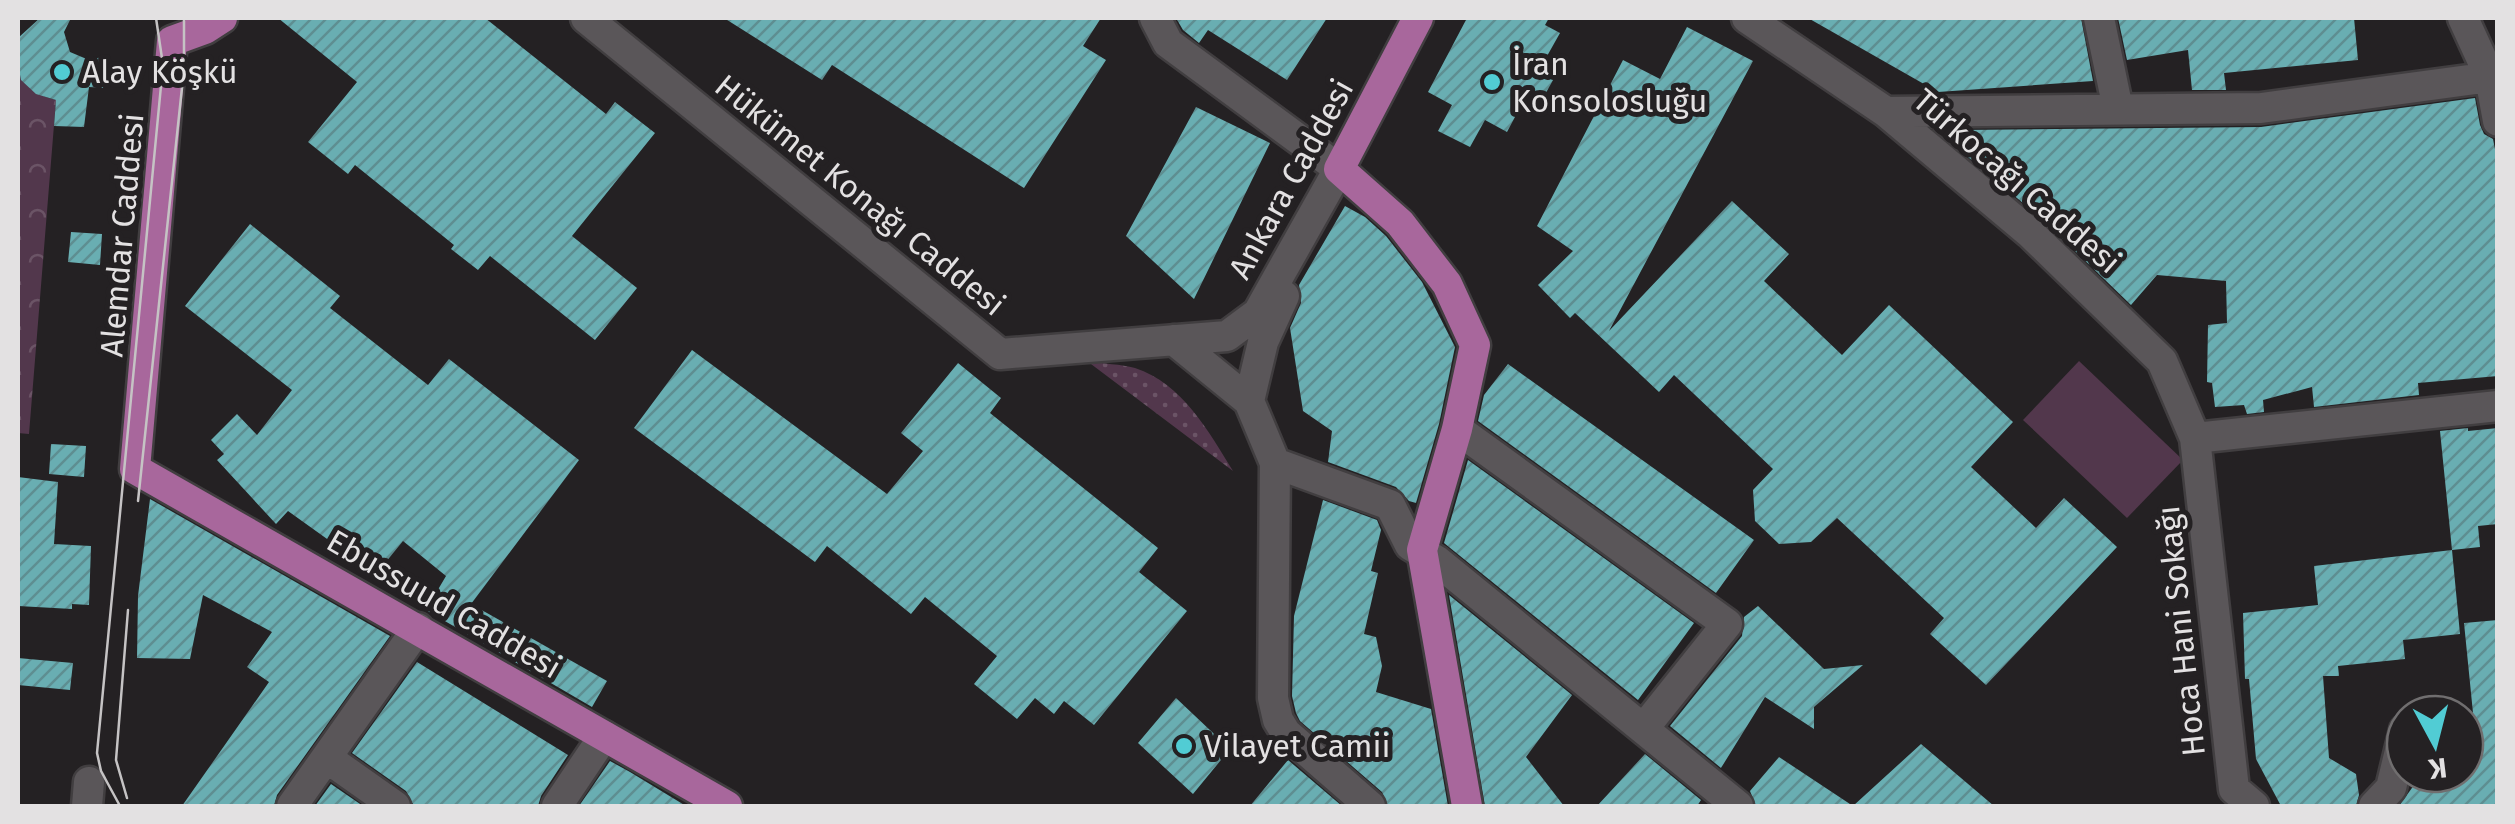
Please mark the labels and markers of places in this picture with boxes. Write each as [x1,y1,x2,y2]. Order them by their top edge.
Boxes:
place label: İran Konsolosluğu [1512,45,1707,120]
place label: Alay Köşkü [82,53,238,91]
marker: Alay Köşkü [51,61,73,83]
marker: İran Konsolosluğu [1481,71,1503,93]
place label: Vilayet Camii [1204,727,1391,765]
marker: Vilayet Camii [1173,735,1195,757]

